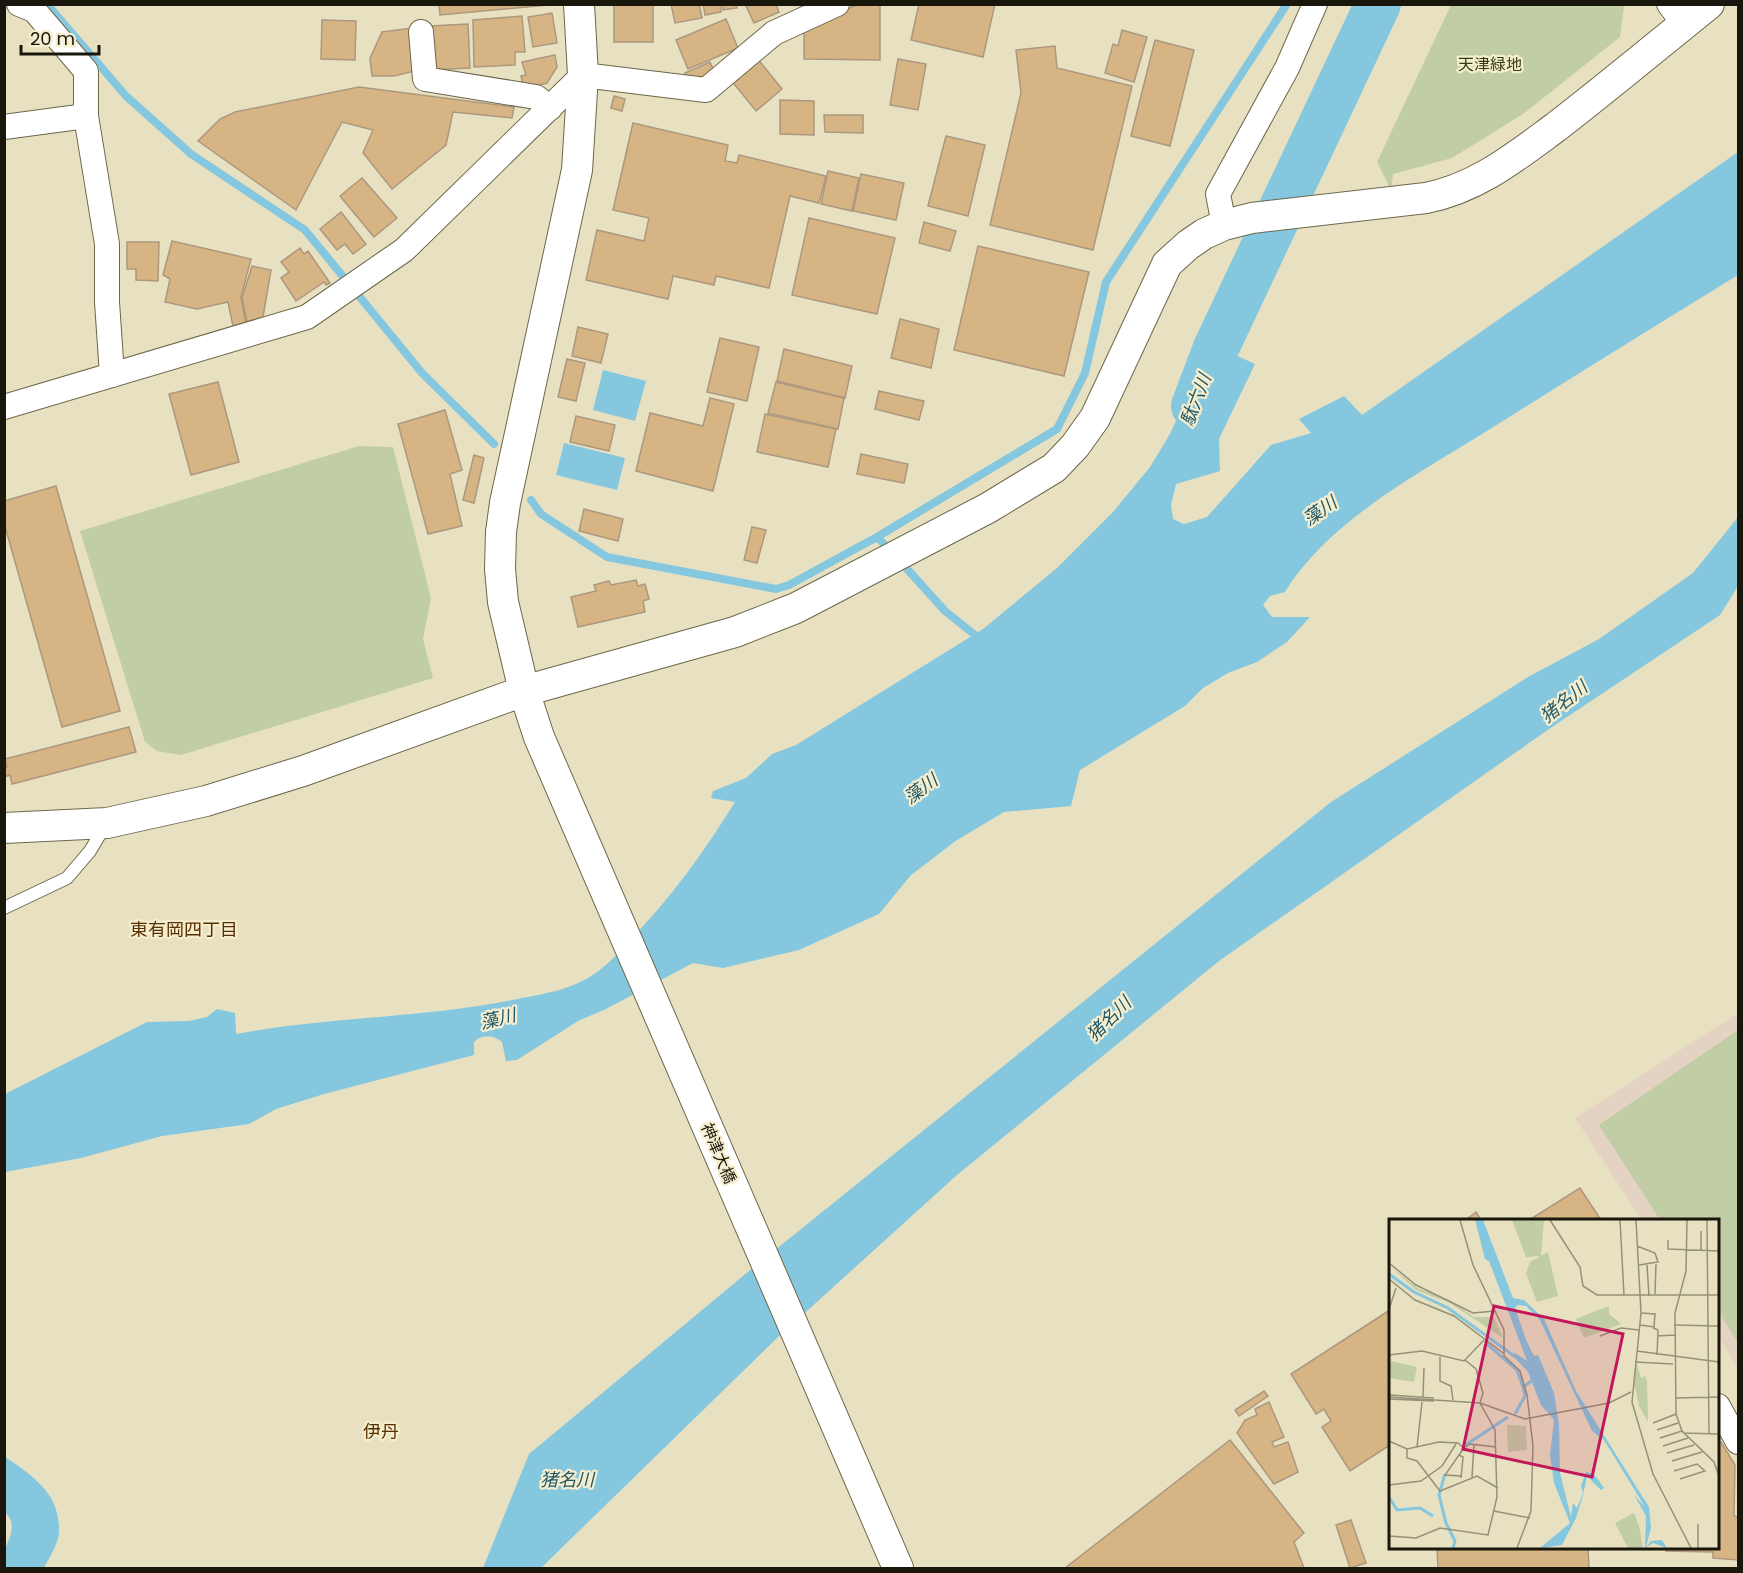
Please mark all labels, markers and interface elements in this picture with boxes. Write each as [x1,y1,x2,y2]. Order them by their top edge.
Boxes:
scale bar [21,18,99,56]
text: 20 m [30,26,75,51]
park label: 天津緑地 [1458,53,1522,76]
water label: 駄六川 [1174,368,1218,430]
water label: 藻川 [1298,489,1343,531]
water label: 猪名川 [1535,674,1594,728]
water label: 藻川 [899,767,944,809]
district label: 東有岡四丁目 [130,917,238,942]
water label: 猪名川 [1081,989,1138,1047]
water label: 藻川 [478,1002,520,1035]
street label: 神津大橋 [695,1119,742,1187]
inset map [1389,1219,1719,1549]
district label: 伊丹 [363,1419,399,1444]
water label: 猪名川 [540,1467,596,1492]

